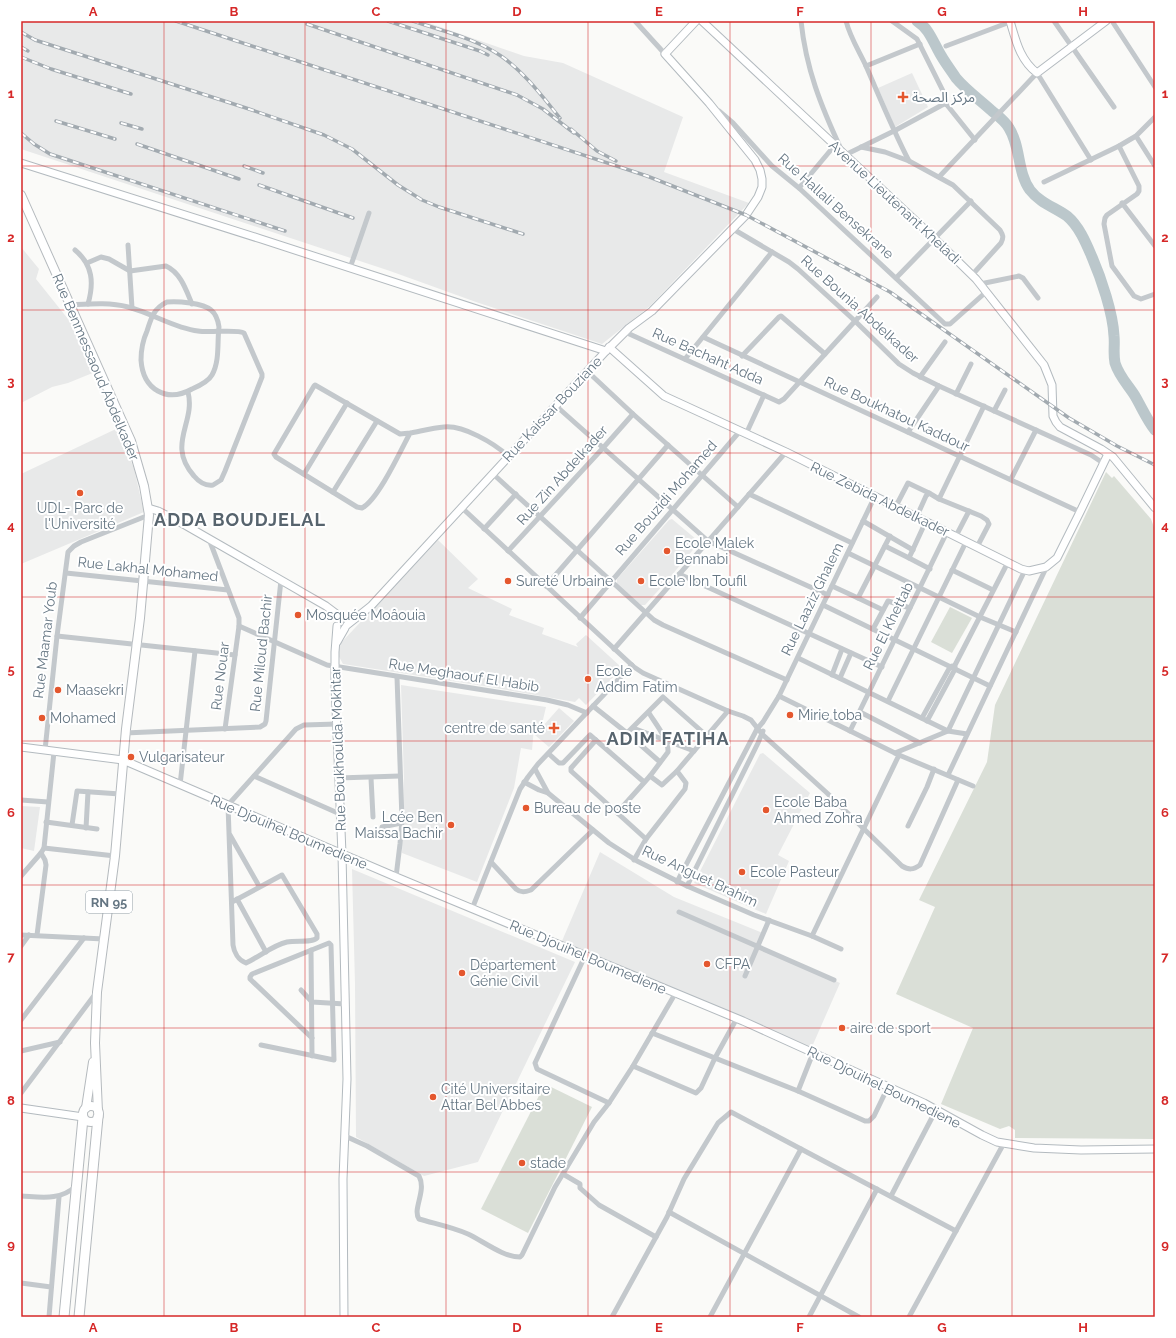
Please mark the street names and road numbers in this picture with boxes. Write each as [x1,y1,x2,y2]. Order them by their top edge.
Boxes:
street label: Avenue Lieutenant Kheladi [826,137,964,267]
street label: Rue Hallali Bensekrane [775,150,897,262]
street label: Rue Bounia Abdelkader [798,252,922,366]
street label: Rue Benmessaoud Abdelkader [49,271,143,463]
street label: Rue Bachaht Adda [650,324,766,388]
street label: Rue Kaissar Bouziane [499,353,605,465]
street label: Rue Boukhatou Kaddour [822,373,972,455]
street label: Rue Zin Abdelkader [513,422,611,528]
street label: Rue Bouzidi Mohamed [612,437,720,559]
street label: Rue Zebida Abdelkader [808,458,952,540]
street label: Rue Laaziz Ghalem [778,540,846,658]
street label: Rue Lakhal Mohamed [77,554,219,584]
street label: Rue El Khettab [860,579,916,672]
street label: Rue Maamar Youb [30,580,60,699]
street label: Rue Miloud Bachir [247,593,275,712]
street label: Rue Nouar [208,641,232,711]
street label: Rue Meghaouf El Habib [388,655,541,695]
street label: Rue Boukhoulda Mokhtar [327,667,349,831]
street label: Rue Djouihel Boumediene [208,792,370,872]
street label: Rue Anguet Brahim [640,842,760,910]
road number: RN 95 [86,891,132,913]
street label: Rue Djouihel Boumediene [507,917,669,997]
street label: Rue Djouihel Boumediene [805,1043,963,1131]

